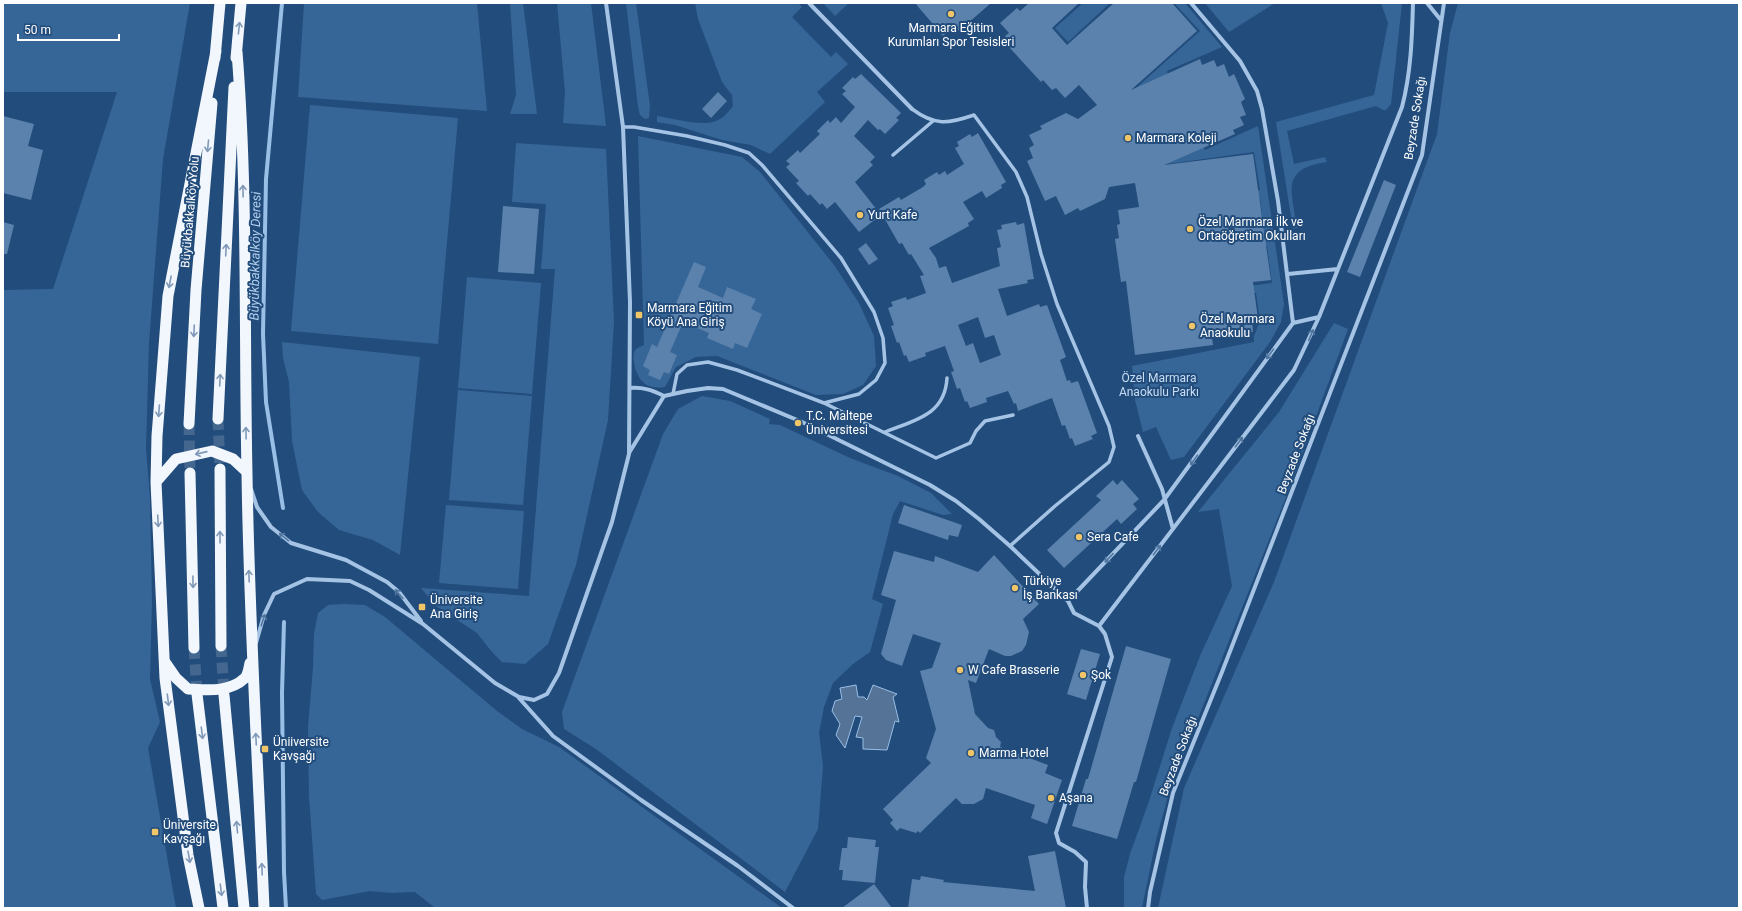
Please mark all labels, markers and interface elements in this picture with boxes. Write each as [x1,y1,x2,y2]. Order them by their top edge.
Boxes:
marker: Marmara Eğitim Kurumları Spor Tesisleri [946,9,956,19]
scale bar [18,16,119,42]
place label: Marmara Eğitim Kurumları Spor Tesisleri [888,21,1014,49]
one-way arrow [235,22,243,35]
text: 50 m [24,23,51,37]
street label: Beyzade Sokağı [1401,75,1429,161]
place label: Marmara Koleji [1136,131,1217,145]
marker: Marmara Koleji [1123,133,1133,143]
one-way arrow [204,139,212,152]
street label: Büyükbakkalköy Yolu [178,156,202,268]
one-way arrow [239,185,247,198]
water label: Büyükbakkalköy Deresi [246,191,264,321]
place label: Yurt Kafe [868,208,917,222]
marker: Yurt Kafe [855,210,865,220]
place label: Özel Marmara İlk ve Ortaöğretim Okulları [1198,214,1306,243]
marker: Özel Marmara İlk ve Ortaöğretim Okulları [1185,224,1195,234]
one-way arrow [222,244,230,257]
one-way arrow [166,275,174,288]
place label: Marmara Eğitim Köyü Ana Giriş [647,301,732,329]
marker: Marmara Eğitim Köyü Ana Giriş [634,310,644,320]
place label: Özel Marmara Anaokulu [1200,311,1275,340]
marker: Özel Marmara Anaokulu [1187,321,1197,331]
one-way arrow [190,324,197,337]
one-way arrow [1308,329,1315,341]
one-way arrow [1266,349,1274,360]
park label: Özel Marmara Anaokulu Parkı [1119,370,1199,399]
one-way arrow [216,374,224,387]
one-way arrow [155,404,163,417]
place label: T.C. Maltepe Üniversitesi [806,409,872,437]
street label: Beyzade Sokağı [1274,412,1318,496]
marker: T.C. Maltepe Üniversitesi [793,418,803,428]
one-way arrow [242,427,250,440]
one-way arrow [1234,437,1243,448]
one-way arrow [195,450,208,458]
one-way arrow [1190,454,1198,465]
one-way arrow [154,514,161,527]
place label: Sera Cafe [1087,530,1139,544]
one-way arrow [216,531,224,544]
marker: Sera Cafe [1074,532,1084,542]
one-way arrow [279,533,290,542]
one-way arrow [1153,545,1161,556]
one-way arrow [1104,553,1114,563]
one-way arrow [245,570,253,583]
place label: Türkiye İş Bankası [1023,574,1078,602]
one-way arrow [189,575,196,588]
marker: Türkiye İş Bankası [1010,583,1020,593]
one-way arrow [395,589,404,599]
place label: Üniversite Ana Giriş [430,592,483,621]
marker: Üniversite Ana Giriş [417,602,427,612]
one-way arrow [260,613,267,626]
place label: W Cafe Brasserie [968,663,1059,677]
marker: W Cafe Brasserie [955,665,965,675]
place label: Şok [1091,668,1112,682]
marker: Şok [1078,670,1088,680]
one-way arrow [164,693,172,706]
street label: Beyzade Sokağı [1156,714,1200,798]
one-way arrow [198,726,206,739]
one-way arrow [253,733,260,746]
place label: Üniiversite Kavşağı [273,734,329,763]
marker: Üniiversite Kavşağı [260,744,270,754]
place label: Marma Hotel [979,746,1049,760]
marker: Marma Hotel [966,748,976,758]
place label: Aşana [1059,791,1093,805]
marker: Aşana [1046,793,1056,803]
place label: Üniversite Kavşağı [163,817,216,846]
one-way arrow [234,821,241,834]
marker: Üniversite Kavşağı [150,827,160,837]
one-way arrow [185,850,193,863]
one-way arrow [259,863,266,876]
one-way arrow [217,883,225,896]

